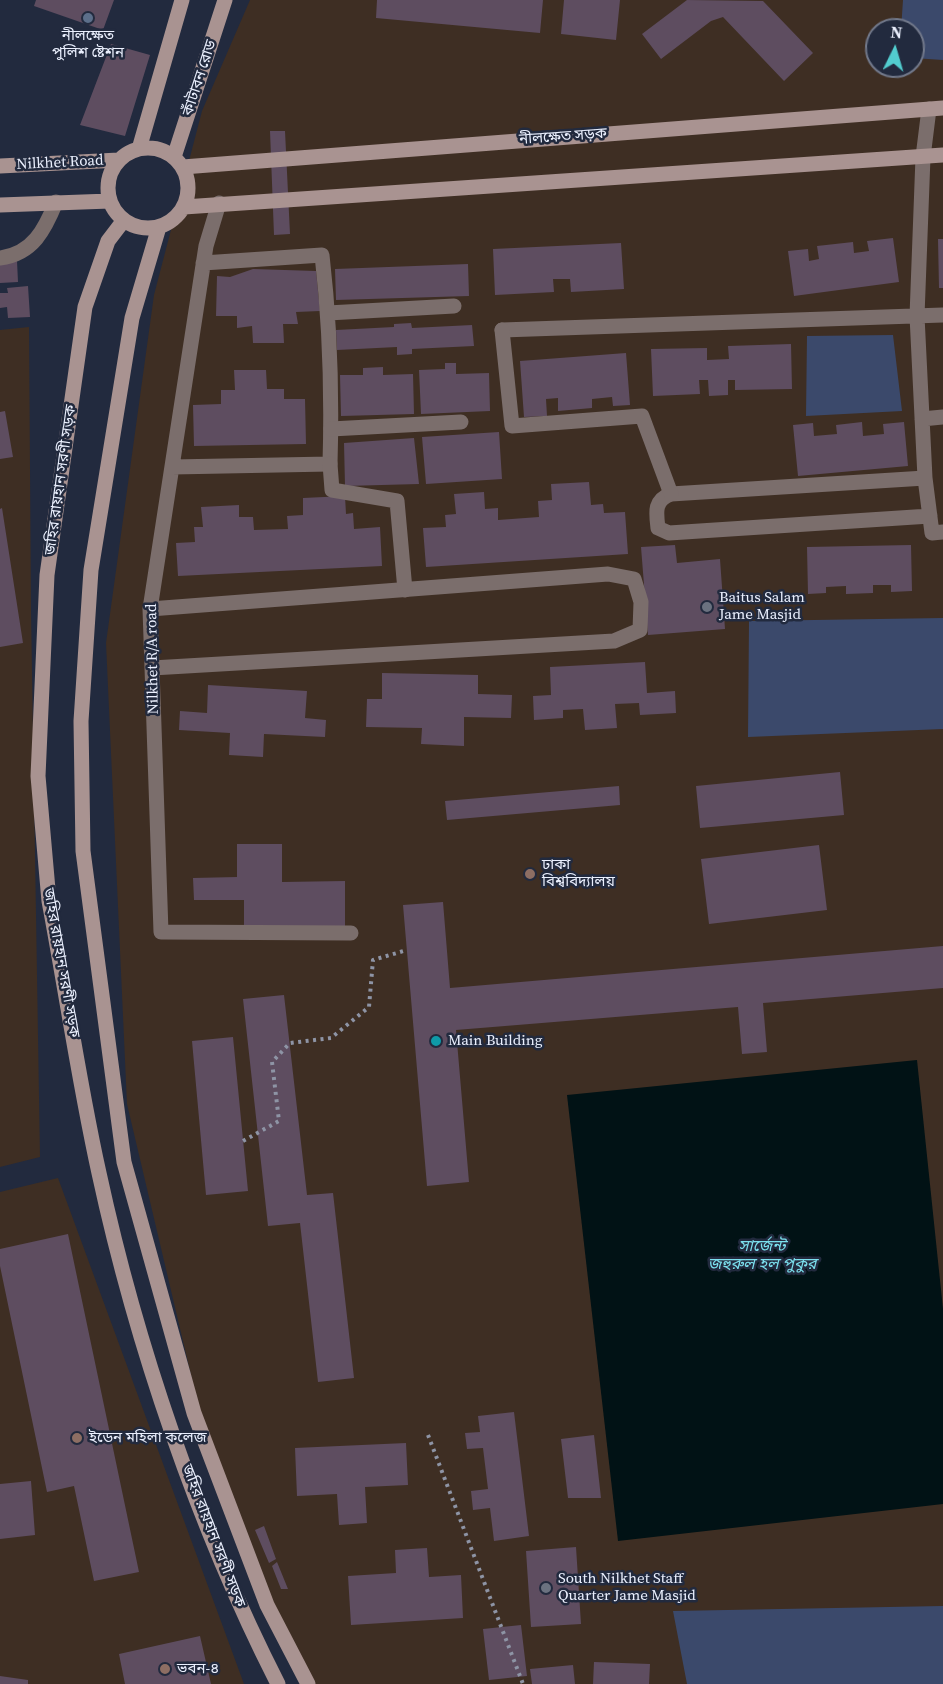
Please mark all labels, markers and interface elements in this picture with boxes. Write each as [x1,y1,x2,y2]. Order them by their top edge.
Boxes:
marker: নীলক্ষেত পুলিশ ষ্টেশন [81,11,95,25]
north arrow [865,18,925,78]
text: N [890,21,903,44]
place label: নীলক্ষেত পুলিশ ষ্টেশন [52,27,124,62]
street label: কাঁটাবন রোড [179,38,221,118]
street label: নীলক্ষেত সড়ক [519,125,607,149]
street label: Nilkhet Road [16,152,104,174]
street label: জহির রায়হান সরণী সড়ক [42,404,80,556]
place label: Baitus Salam Jame Masjid [719,589,805,624]
marker: Baitus Salam Jame Masjid [700,600,714,614]
street label: Nilkhet R/A road [143,603,163,715]
place label: ঢাকা বিশ্ববিদ্যালয় [542,856,615,891]
marker: ঢাকা বিশ্ববিদ্যালয় [523,867,537,881]
street label: জহির রায়হান সরণী সড়ক [39,887,83,1039]
place label: Main Building [448,1032,543,1050]
marker: Main Building [429,1034,443,1048]
water label: সার্জেন্ট জহুরুল হল পুকুর [708,1237,816,1275]
place label: ইডেন মহিলা কলেজ [89,1429,207,1447]
marker: ইডেন মহিলা কলেজ [70,1431,84,1445]
street label: জহির রায়হান সরণী সড়ক [177,1462,249,1610]
place label: South Nilkhet Staff Quarter Jame Masjid [558,1570,696,1605]
marker: South Nilkhet Staff Quarter Jame Masjid [539,1581,553,1595]
place label: ভবন-৪ [177,1660,219,1678]
marker: ভবন-৪ [158,1662,172,1676]

